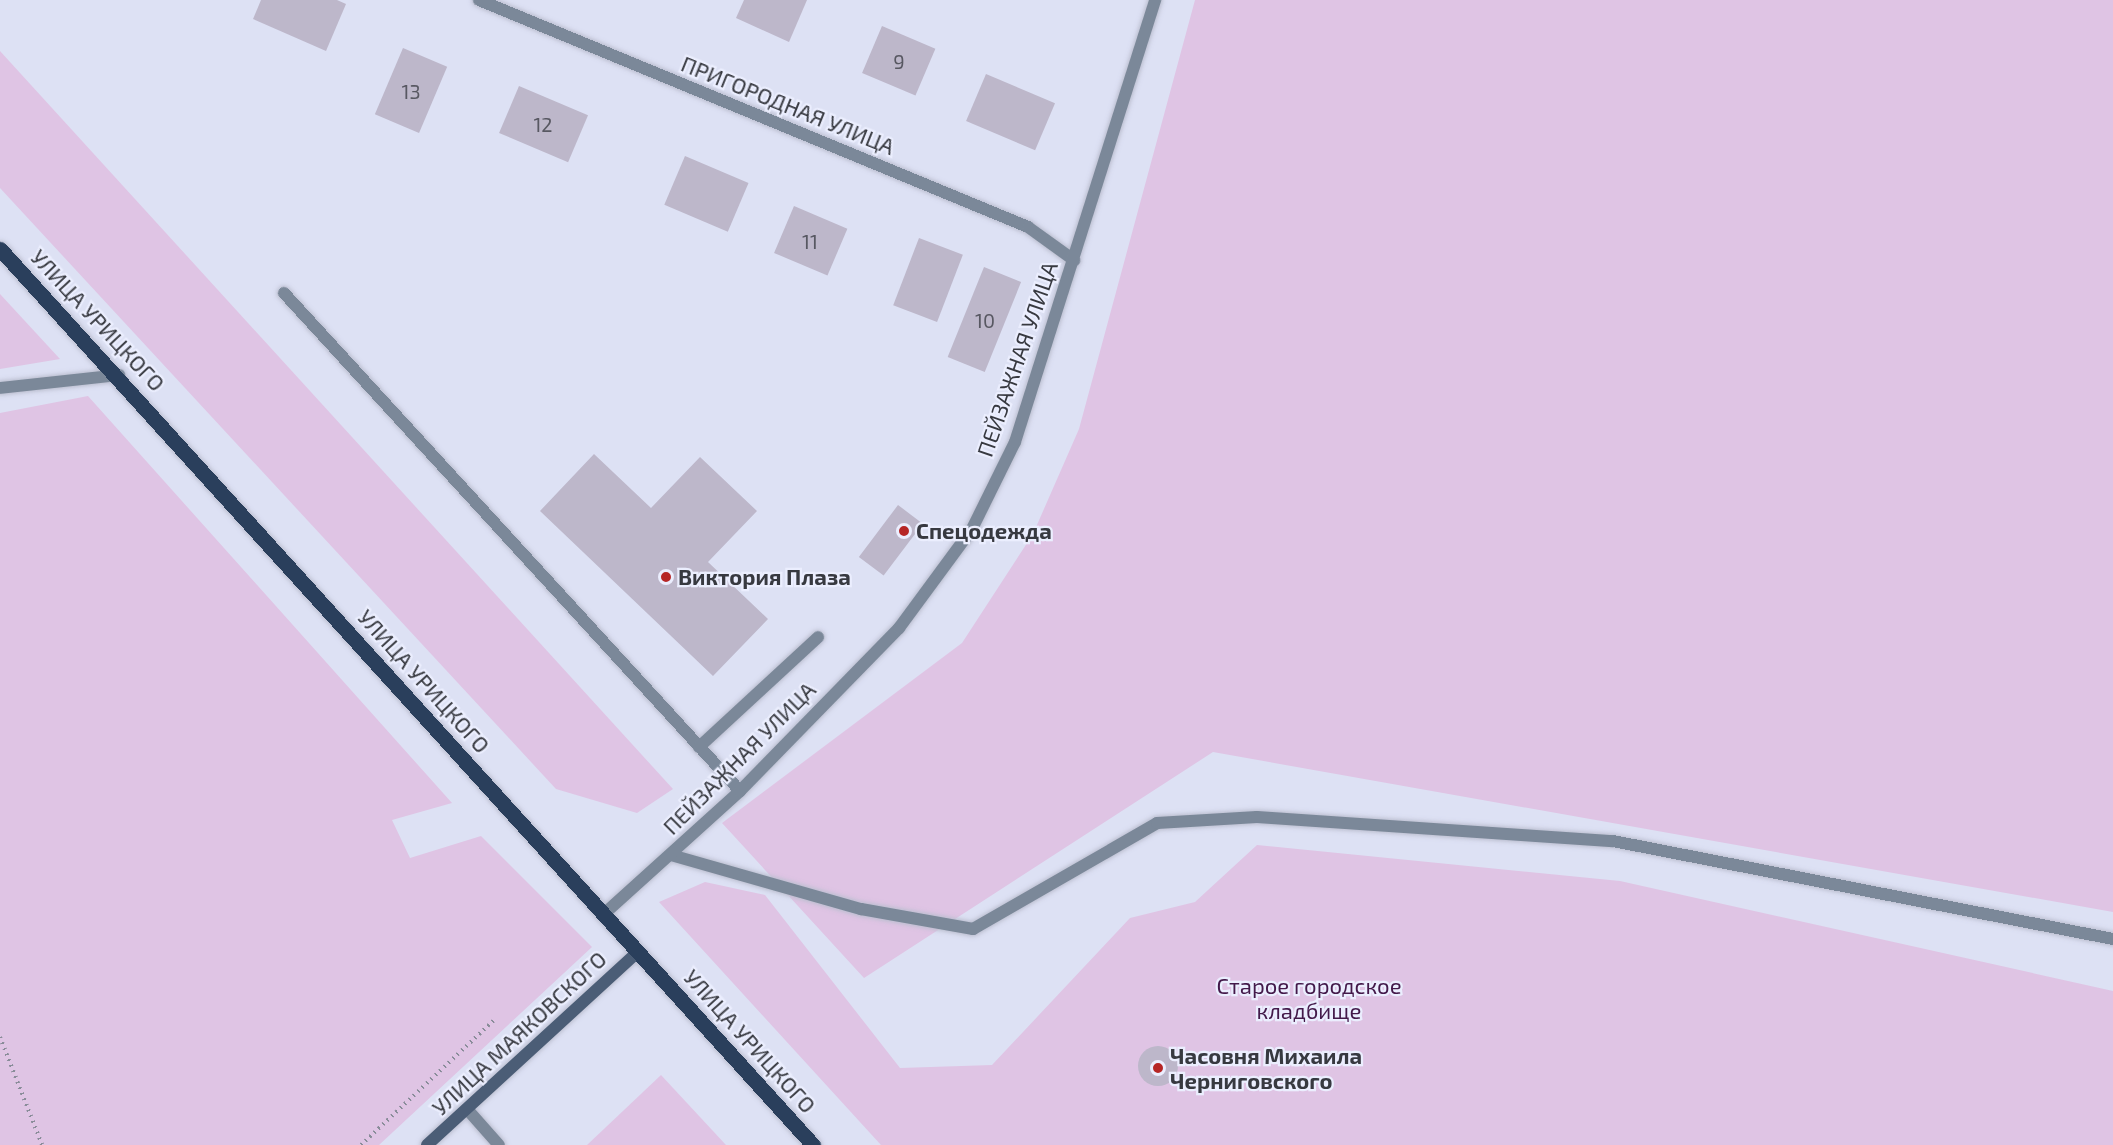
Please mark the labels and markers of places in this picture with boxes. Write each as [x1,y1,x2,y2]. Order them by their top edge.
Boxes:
place label: Спецодежда [916,518,1052,544]
marker: Спецодежда [897,524,911,538]
place label: Виктория Плаза [678,564,851,590]
marker: Виктория Плаза [659,570,673,584]
place label: Часовня Михаила Черниговского [1170,1042,1362,1094]
marker: Часовня Михаила Черниговского [1151,1061,1165,1075]

